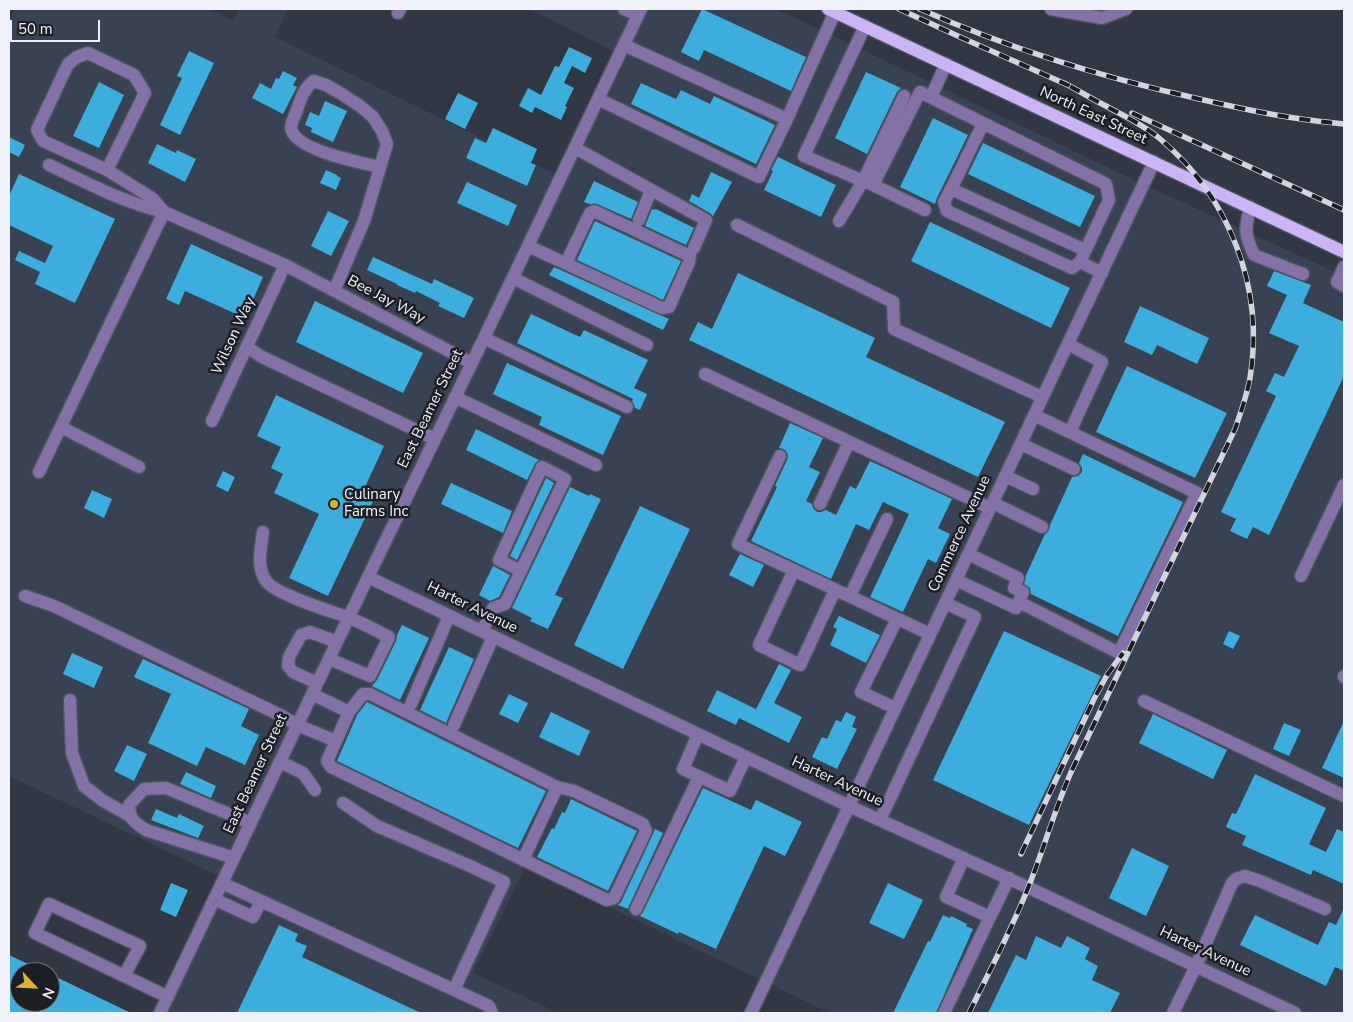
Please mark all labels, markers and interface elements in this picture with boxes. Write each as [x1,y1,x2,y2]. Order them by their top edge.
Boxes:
scale bar [12,10,102,42]
text: 50 m [18,19,53,39]
street label: North East Street [1036,83,1150,149]
street label: Bee Jay Way [344,272,428,328]
street label: Wilson Way [208,294,260,378]
street label: East Beamer Street [394,347,468,471]
street label: Commerce Avenue [925,473,995,595]
place label: Culinary Farms Inc [344,486,408,521]
marker: Culinary Farms Inc [328,498,340,510]
street label: Harter Avenue [424,578,520,638]
street label: East Beamer Street [220,711,292,837]
street label: Harter Avenue [789,753,885,811]
street label: Harter Avenue [1157,923,1253,981]
north arrow [10,962,60,1012]
text: N [37,984,59,1002]

